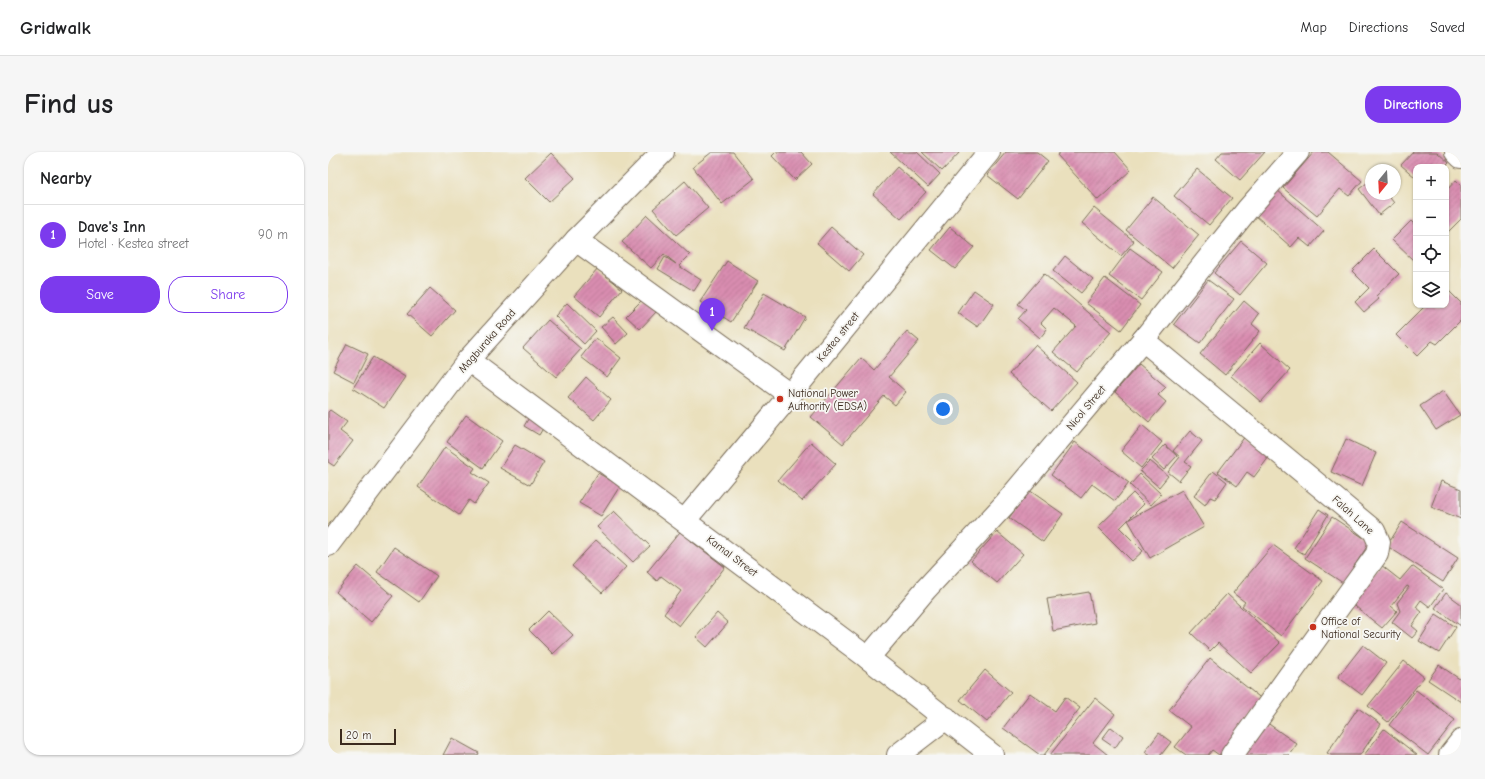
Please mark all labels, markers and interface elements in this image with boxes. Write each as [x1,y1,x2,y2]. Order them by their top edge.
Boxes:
text: Gridwalk [20,17,91,39]
text: Map [1300,19,1327,36]
text: Directions [1349,19,1408,36]
text: Saved [1430,19,1465,36]
button: Directions [1365,86,1461,123]
text: Find us [24,88,113,120]
north arrow [1365,164,1401,200]
map controls [1413,164,1449,308]
button: + [1413,164,1449,200]
text: Nearby [40,169,91,188]
button: − [1413,200,1449,236]
text: Dave's Inn [78,218,146,236]
text: 1 [50,227,56,242]
text: 90 m [258,227,288,242]
text: Hotel · Kestea street [78,236,189,251]
button: locate [1413,236,1449,272]
button: layers [1413,272,1449,308]
button: Save [40,276,160,313]
button: Share [168,276,288,313]
pin: 1 [699,298,725,331]
street label: Magburaka Road [456,306,518,376]
street label: Kestea street [814,309,862,364]
street label: Nicol Street [1064,382,1109,433]
place label: National Power Authority (EDSA) [788,387,867,413]
marker: National Power Authority (EDSA) [775,394,785,404]
your location [933,399,953,419]
street label: Falah Lane [1329,493,1377,537]
street label: Kamal Street [704,533,761,580]
place label: Office of National Security [1321,615,1401,641]
marker: Office of National Security [1308,622,1318,632]
scale bar [340,727,396,746]
text: 20 m [346,729,371,742]

